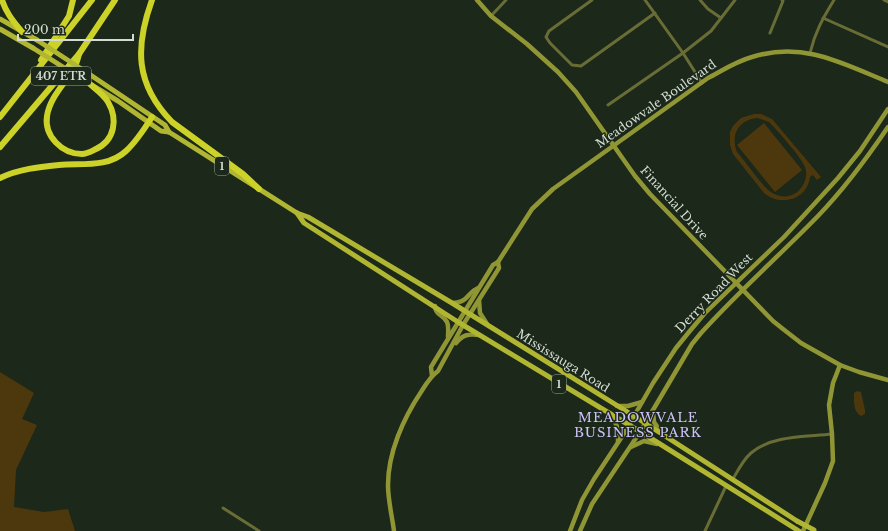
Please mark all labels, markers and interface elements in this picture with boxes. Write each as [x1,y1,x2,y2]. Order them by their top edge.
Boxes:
scale bar [18,16,133,42]
text: 200 m [24,22,65,37]
street label: Meadowvale Boulevard [593,56,719,151]
road number: 407 ETR [31,67,91,85]
road number: 1 [215,157,229,175]
street label: Financial Drive [637,163,712,243]
street label: Derry Road West [672,249,756,335]
street label: Mississauga Road [514,326,613,395]
road number: 1 [552,375,566,393]
district label: MEADOWVALE BUSINESS PARK [574,409,702,441]

